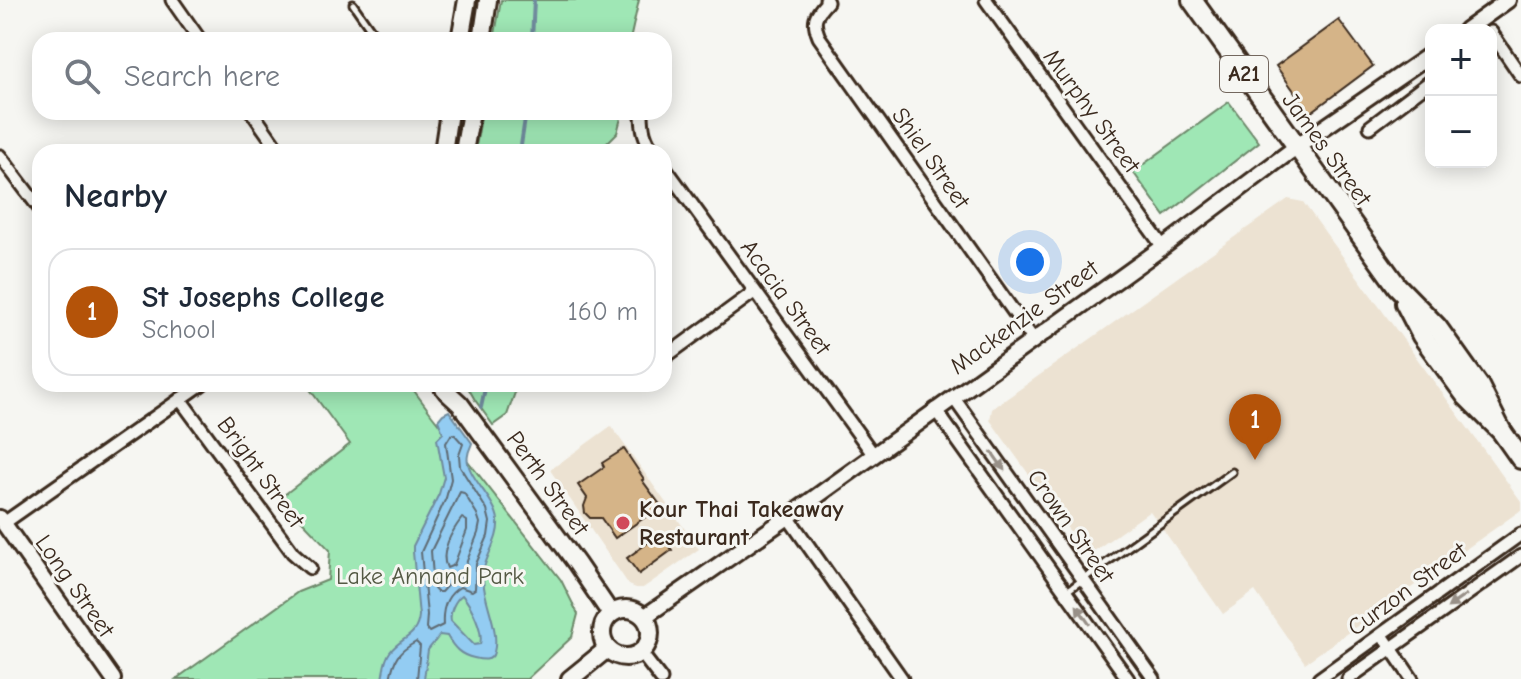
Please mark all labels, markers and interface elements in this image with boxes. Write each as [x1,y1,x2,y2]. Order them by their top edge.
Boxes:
map controls [1425,24,1497,168]
button: + [1425,24,1497,96]
search box [32,32,672,120]
street label: Murphy Street [1038,44,1147,179]
icon: search [60,54,104,98]
road number: A21 [1220,56,1268,92]
text: Search here [124,59,280,94]
street label: James Street [1276,87,1378,212]
button: − [1425,96,1497,168]
street label: Shiel Street [886,102,977,215]
text: Nearby [64,176,167,216]
street label: Acacia Street [735,234,838,361]
your location [1010,242,1050,282]
street label: Mackenzie Street [944,253,1105,380]
text: St Josephs College [142,280,385,315]
text: 1 [87,297,97,327]
text: 160 m [568,297,638,327]
text: School [142,315,216,345]
pin: 1 [1229,394,1281,460]
street label: Bright Street [211,411,311,534]
street label: Perth Street [501,425,596,541]
one-way arrow [990,450,1005,471]
street label: Crown Street [1022,464,1121,589]
place label: Kour Thai Takeaway Restaurant [639,495,844,551]
marker: Kour Thai Takeaway Restaurant [614,514,632,532]
street label: Long Street [30,529,121,643]
street label: Curzon Street [1342,536,1473,642]
park label: Lake Annand Park [336,562,524,590]
one-way arrow [1447,593,1468,608]
one-way arrow [1076,605,1091,626]

